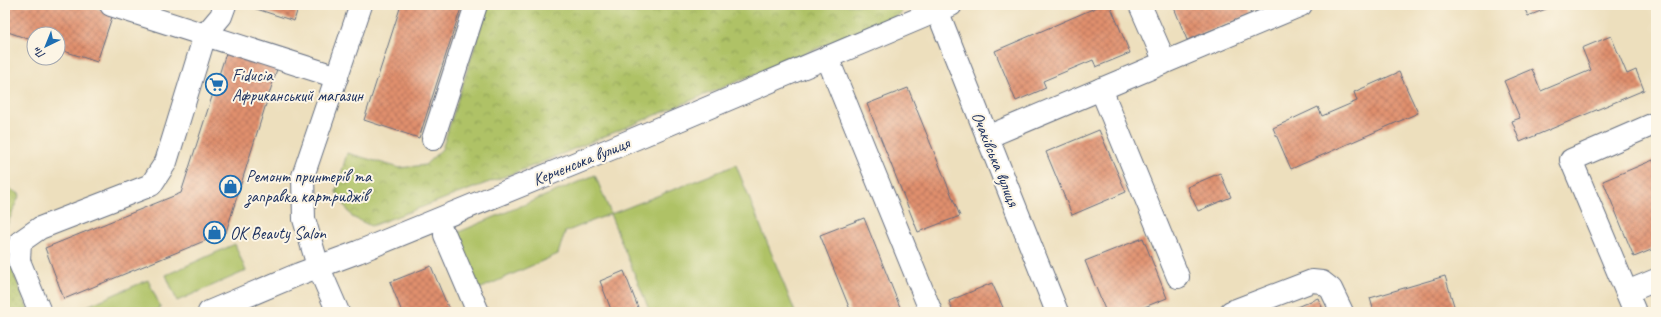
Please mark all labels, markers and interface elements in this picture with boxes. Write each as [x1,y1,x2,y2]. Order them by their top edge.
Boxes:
north arrow [26,26,66,66]
text: Пн [29,43,48,62]
place label: Fiducia Африканський магазин [232,65,364,106]
supermarket icon: Fiducia Африканський магазин [203,72,229,98]
street label: Очаківська вулиця [967,109,1024,210]
street label: Керченська вулиця [530,132,634,190]
place label: Ремонт принтерів та заправка картриджів [244,166,373,208]
shop icon: Ремонт принтерів та заправка картриджів [218,173,244,199]
shop icon: OK Beauty Salon [202,220,228,246]
place label: OK Beauty Salon [230,223,327,244]

